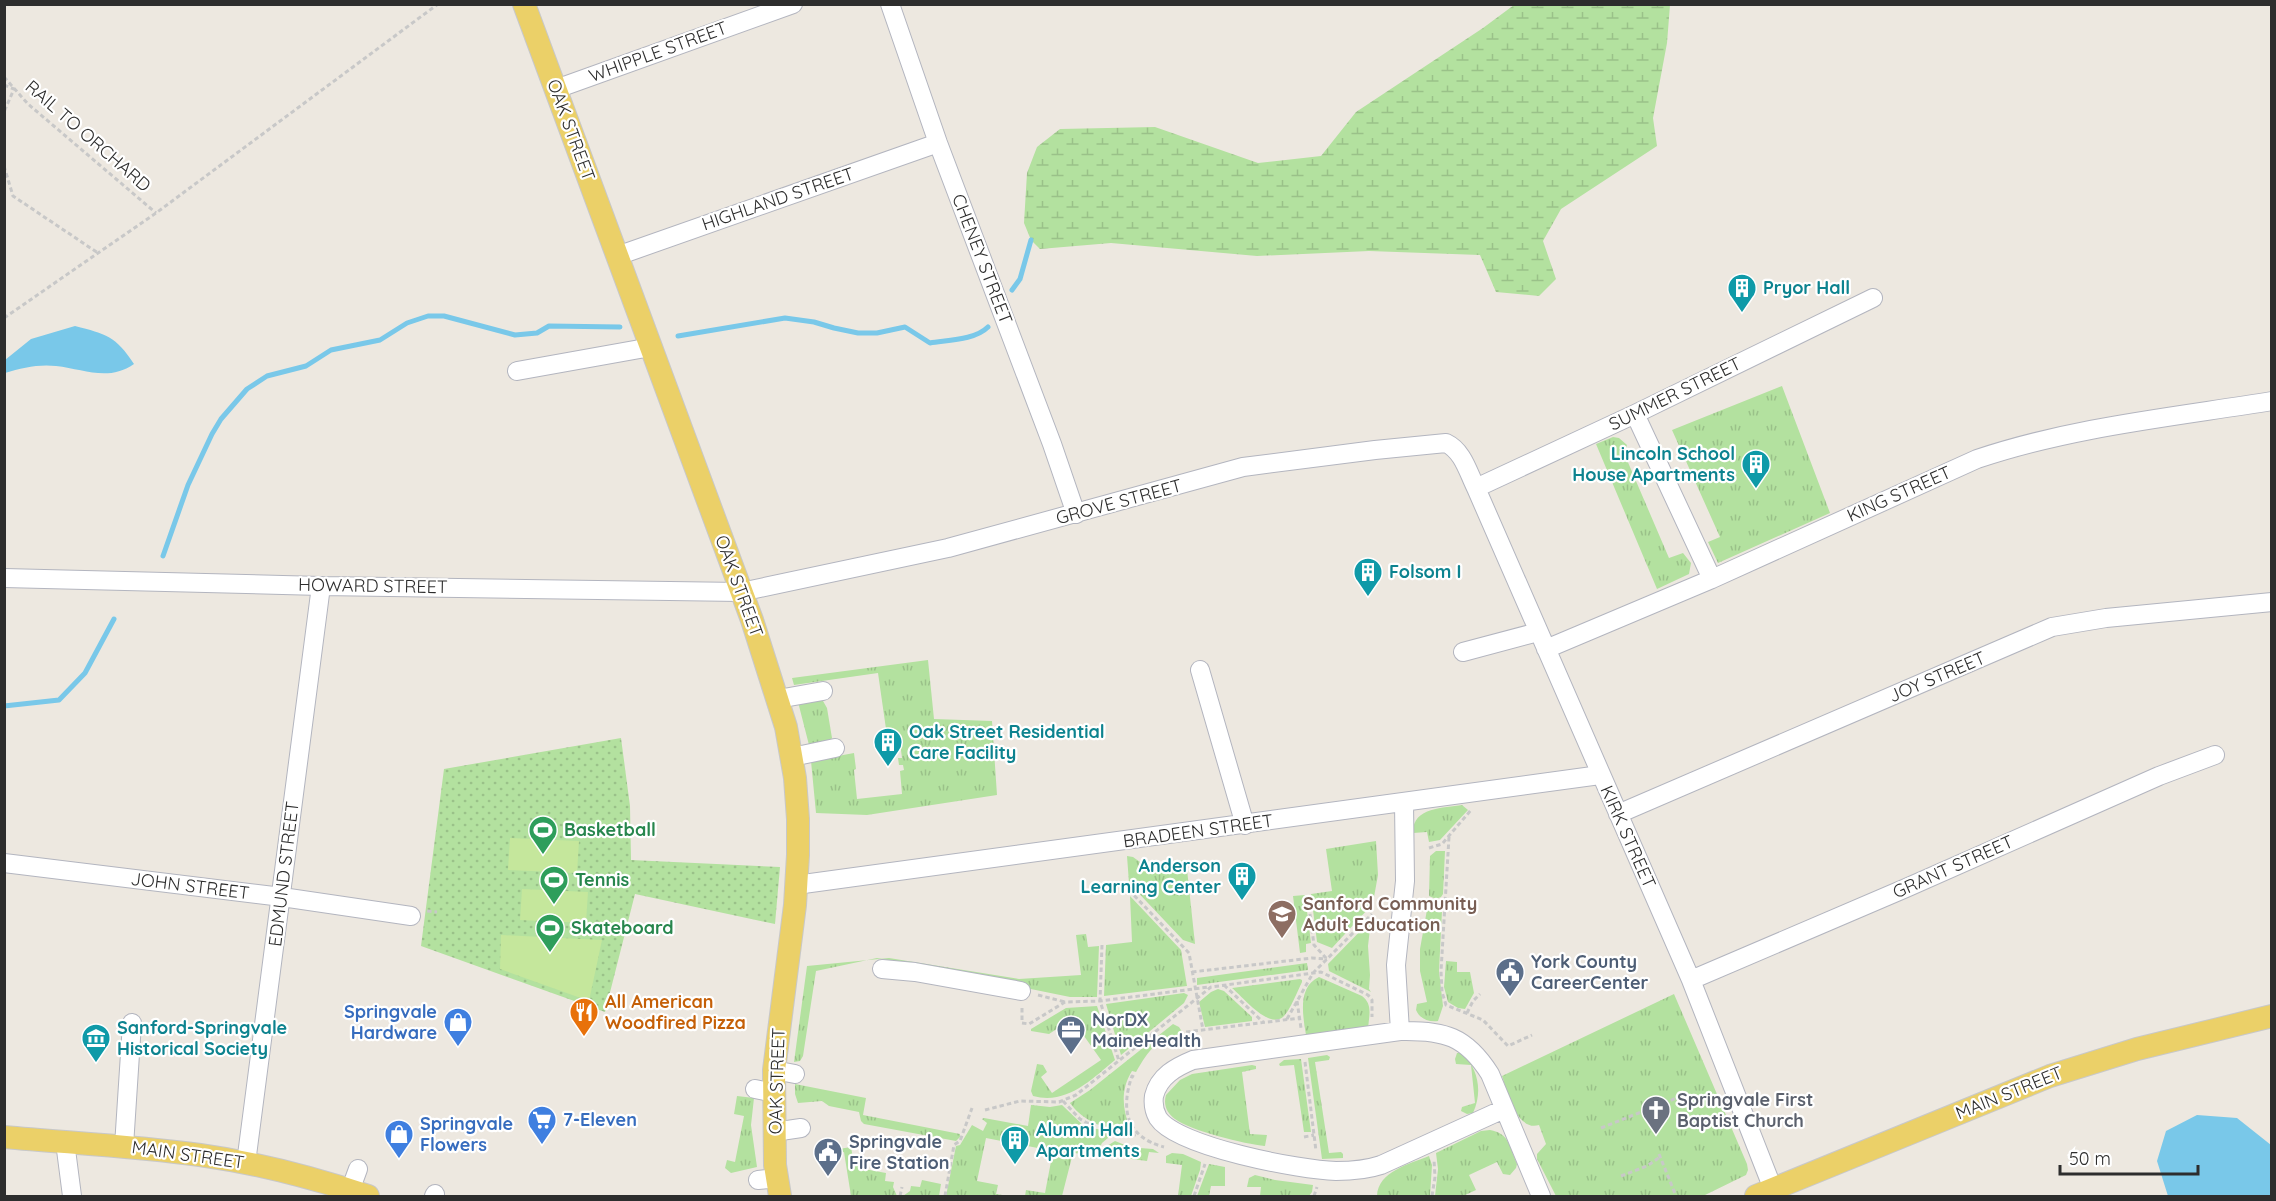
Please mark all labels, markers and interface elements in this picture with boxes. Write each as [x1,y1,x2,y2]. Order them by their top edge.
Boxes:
street label: WHIPPLE STREET [586,16,730,87]
street label: RAIL TO ORCHARD [21,75,156,196]
street label: OAK STREET [542,76,601,184]
street label: HIGHLAND STREET [699,162,857,235]
street label: CHENEY STREET [947,190,1018,327]
building icon: Pryor Hall [1726,272,1758,314]
place label: Pryor Hall [1763,276,1850,299]
street label: SUMMER STREET [1605,352,1745,436]
place label: Lincoln School House Apartments [1572,442,1735,486]
building icon: Lincoln School House Apartments [1740,448,1772,490]
street label: KING STREET [1843,460,1955,527]
street label: GROVE STREET [1053,474,1184,529]
street label: OAK STREET [710,532,769,640]
building icon: Folsom I [1352,556,1384,598]
place label: Folsom I [1389,560,1461,583]
street label: HOWARD STREET [298,573,448,598]
street label: JOY STREET [1885,646,1989,707]
place label: Oak Street Residential Care Facility [909,720,1105,764]
building icon: Oak Street Residential Care Facility [872,726,904,768]
street label: KIRK STREET [1596,782,1661,892]
street label: EDMUND STREET [263,800,304,948]
street label: BRADEEN STREET [1121,809,1275,852]
sports icon: Basketball [527,814,559,856]
place label: Basketball [564,818,656,841]
street label: GRANT STREET [1889,830,2017,903]
place label: Anderson Learning Center [1081,854,1221,898]
building icon: Anderson Learning Center [1226,860,1258,902]
sports icon: Tennis [538,864,570,906]
street label: JOHN STREET [129,867,251,904]
place label: Tennis [575,868,629,891]
place label: Sanford Community Adult Education [1303,892,1477,936]
school or university icon: Sanford Community Adult Education [1266,898,1298,940]
sports icon: Skateboard [534,912,566,954]
place label: Skateboard [571,916,674,939]
place label: York County CareerCenter [1531,950,1649,994]
public building icon: York County CareerCenter [1494,956,1526,998]
place label: All American Woodfired Pizza [605,990,746,1034]
restaurant icon: All American Woodfired Pizza [568,996,600,1038]
place label: Springvale Hardware [344,1000,437,1044]
shop icon: Springvale Hardware [442,1006,474,1048]
place label: NorDX MaineHealth [1092,1008,1201,1052]
office icon: NorDX MaineHealth [1055,1014,1087,1056]
place label: Sanford-Springvale Historical Society [117,1016,287,1060]
museum icon: Sanford-Springvale Historical Society [80,1022,112,1064]
street label: OAK STREET [763,1027,790,1135]
street label: MAIN STREET [1952,1061,2066,1124]
place label: Springvale First Baptist Church [1677,1088,1813,1132]
church icon: Springvale First Baptist Church [1640,1094,1672,1136]
supermarket icon: 7-Eleven [526,1104,558,1146]
place label: 7-Eleven [563,1108,637,1131]
place label: Springvale Flowers [420,1112,513,1156]
shop icon: Springvale Flowers [383,1118,415,1160]
place label: Alumni Hall Apartments [1036,1118,1140,1162]
building icon: Alumni Hall Apartments [999,1124,1031,1166]
place label: Springvale Fire Station [849,1130,949,1174]
street label: MAIN STREET [130,1135,246,1174]
public building icon: Springvale Fire Station [812,1136,844,1178]
scale bar [2060,1138,2198,1176]
text: 50 m [2069,1147,2111,1170]

